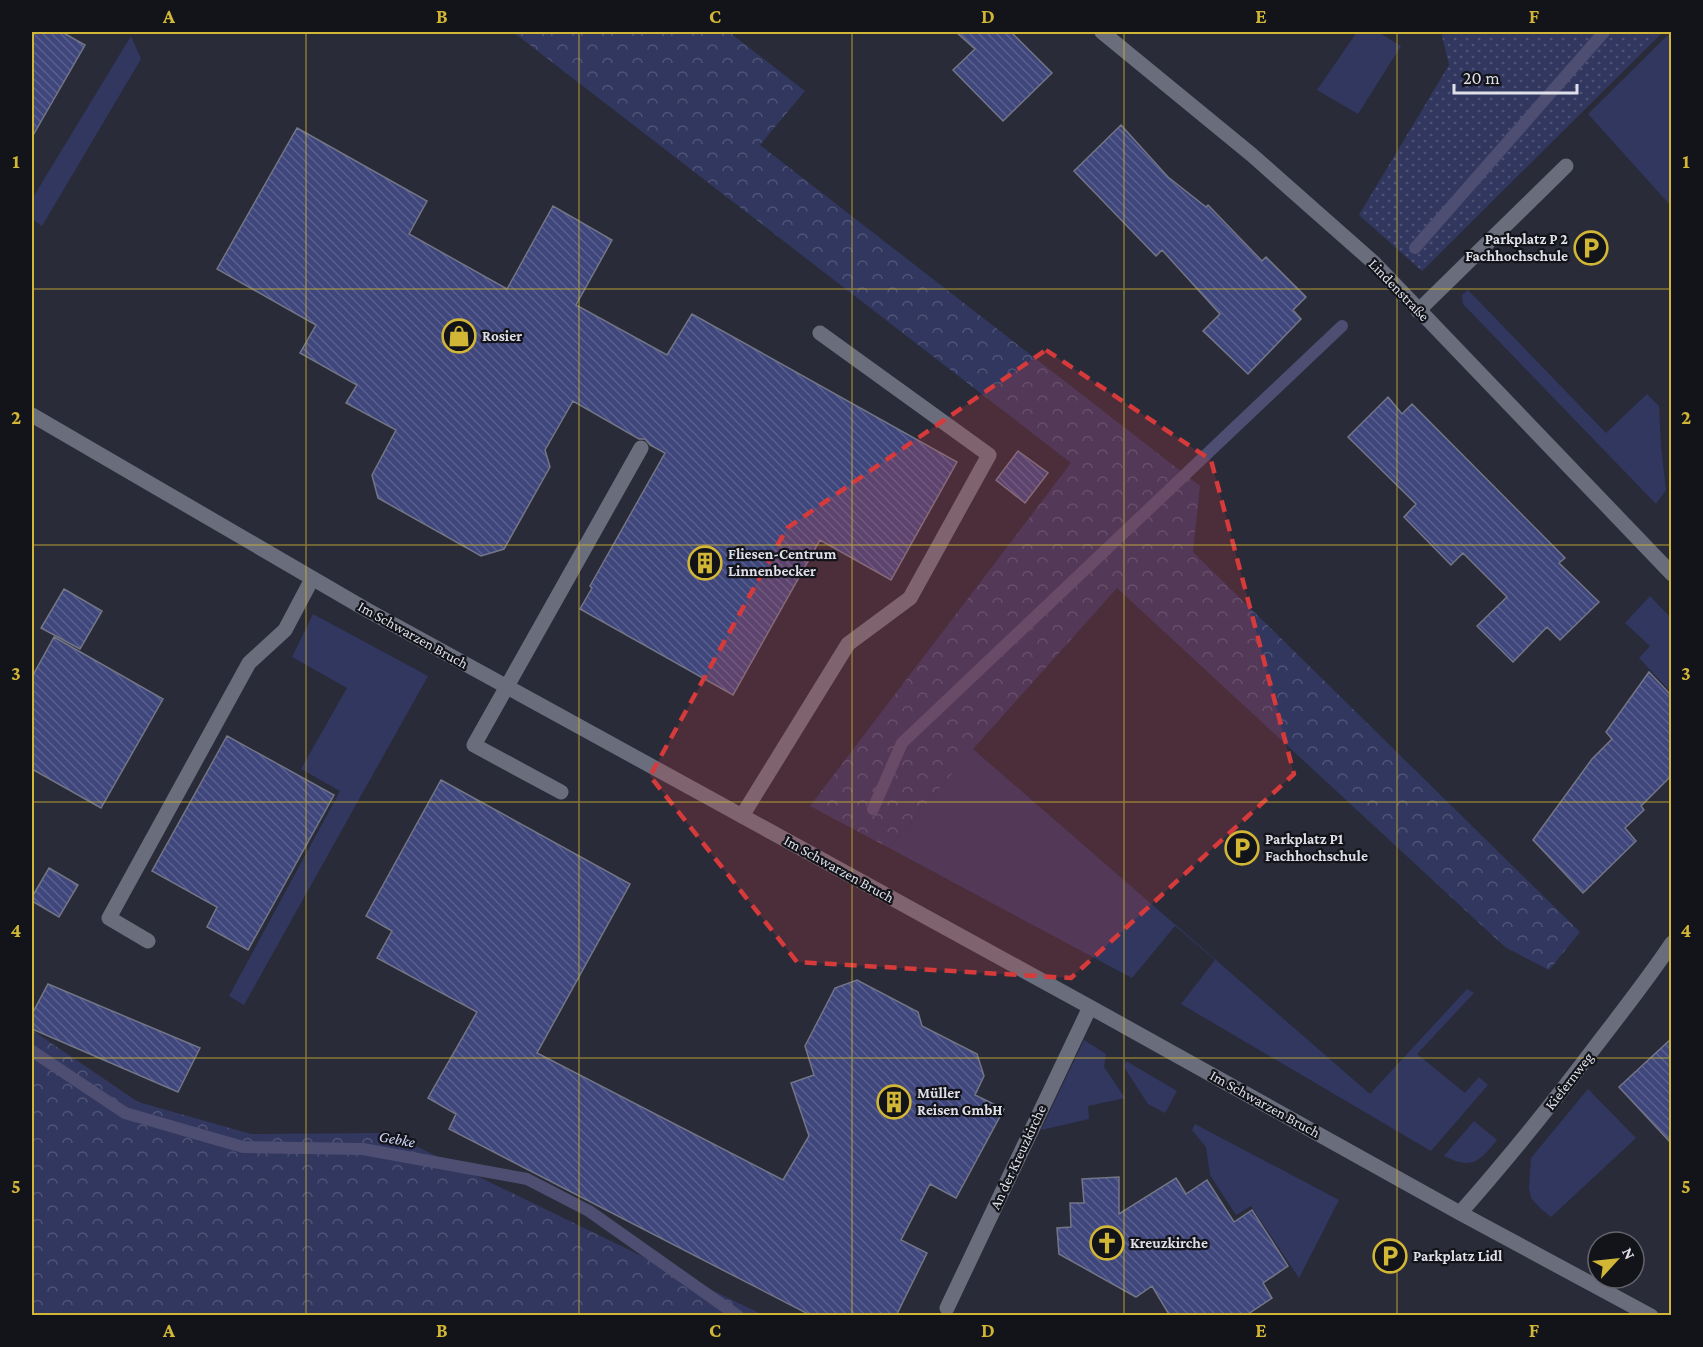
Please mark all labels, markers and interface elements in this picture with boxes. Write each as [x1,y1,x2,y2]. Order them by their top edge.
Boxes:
text: A [162,5,176,27]
text: B [436,5,448,27]
text: C [709,5,721,27]
text: D [981,5,995,27]
text: E [1255,5,1267,27]
text: F [1529,5,1540,27]
scale bar [1454,57,1577,95]
text: 20 m [1463,68,1500,88]
text: 1 [12,150,20,172]
text: 1 [1682,150,1690,172]
parking icon: Parkplatz P 2 Fachhochschule [1573,230,1609,266]
place label: Parkplatz P 2 Fachhochschule [1465,231,1568,264]
street label: Lindenstraße [1366,256,1433,325]
shop icon: Rosier [441,318,477,354]
place label: Rosier [482,328,522,344]
text: 2 [11,406,21,428]
text: 2 [1681,406,1691,428]
building icon: Fliesen-Centrum Linnenbecker [687,545,723,581]
place label: Fliesen-Centrum Linnenbecker [728,546,837,579]
street label: Im Schwarzen Bruch [355,598,471,672]
text: 3 [11,662,21,684]
text: 3 [1681,662,1691,684]
parking icon: Parkplatz P1 Fachhochschule [1224,830,1260,866]
place label: Parkplatz P1 Fachhochschule [1265,831,1368,864]
street label: Im Schwarzen Bruch [781,832,897,906]
text: 4 [11,919,22,941]
text: 4 [1681,919,1692,941]
street label: Kiefernweg [1542,1049,1597,1113]
street label: Im Schwarzen Bruch [1207,1067,1323,1141]
building icon: Müller Reisen GmbH [876,1084,912,1120]
place label: Müller Reisen GmbH [917,1085,1003,1118]
street label: An der Kreuzkirche [987,1102,1049,1212]
water label: Gebke [378,1127,416,1151]
text: 5 [11,1175,21,1197]
text: 5 [1681,1175,1691,1197]
church icon: Kreuzkirche [1089,1225,1125,1261]
north arrow [1586,1230,1646,1290]
place label: Kreuzkirche [1130,1235,1208,1251]
parking icon: Parkplatz Lidl [1372,1238,1408,1274]
text: N [1619,1245,1639,1262]
place label: Parkplatz Lidl [1413,1248,1503,1264]
text: A [162,1319,176,1341]
text: B [436,1319,448,1341]
text: C [709,1319,721,1341]
text: D [981,1319,995,1341]
text: E [1255,1319,1267,1341]
text: F [1529,1319,1540,1341]

